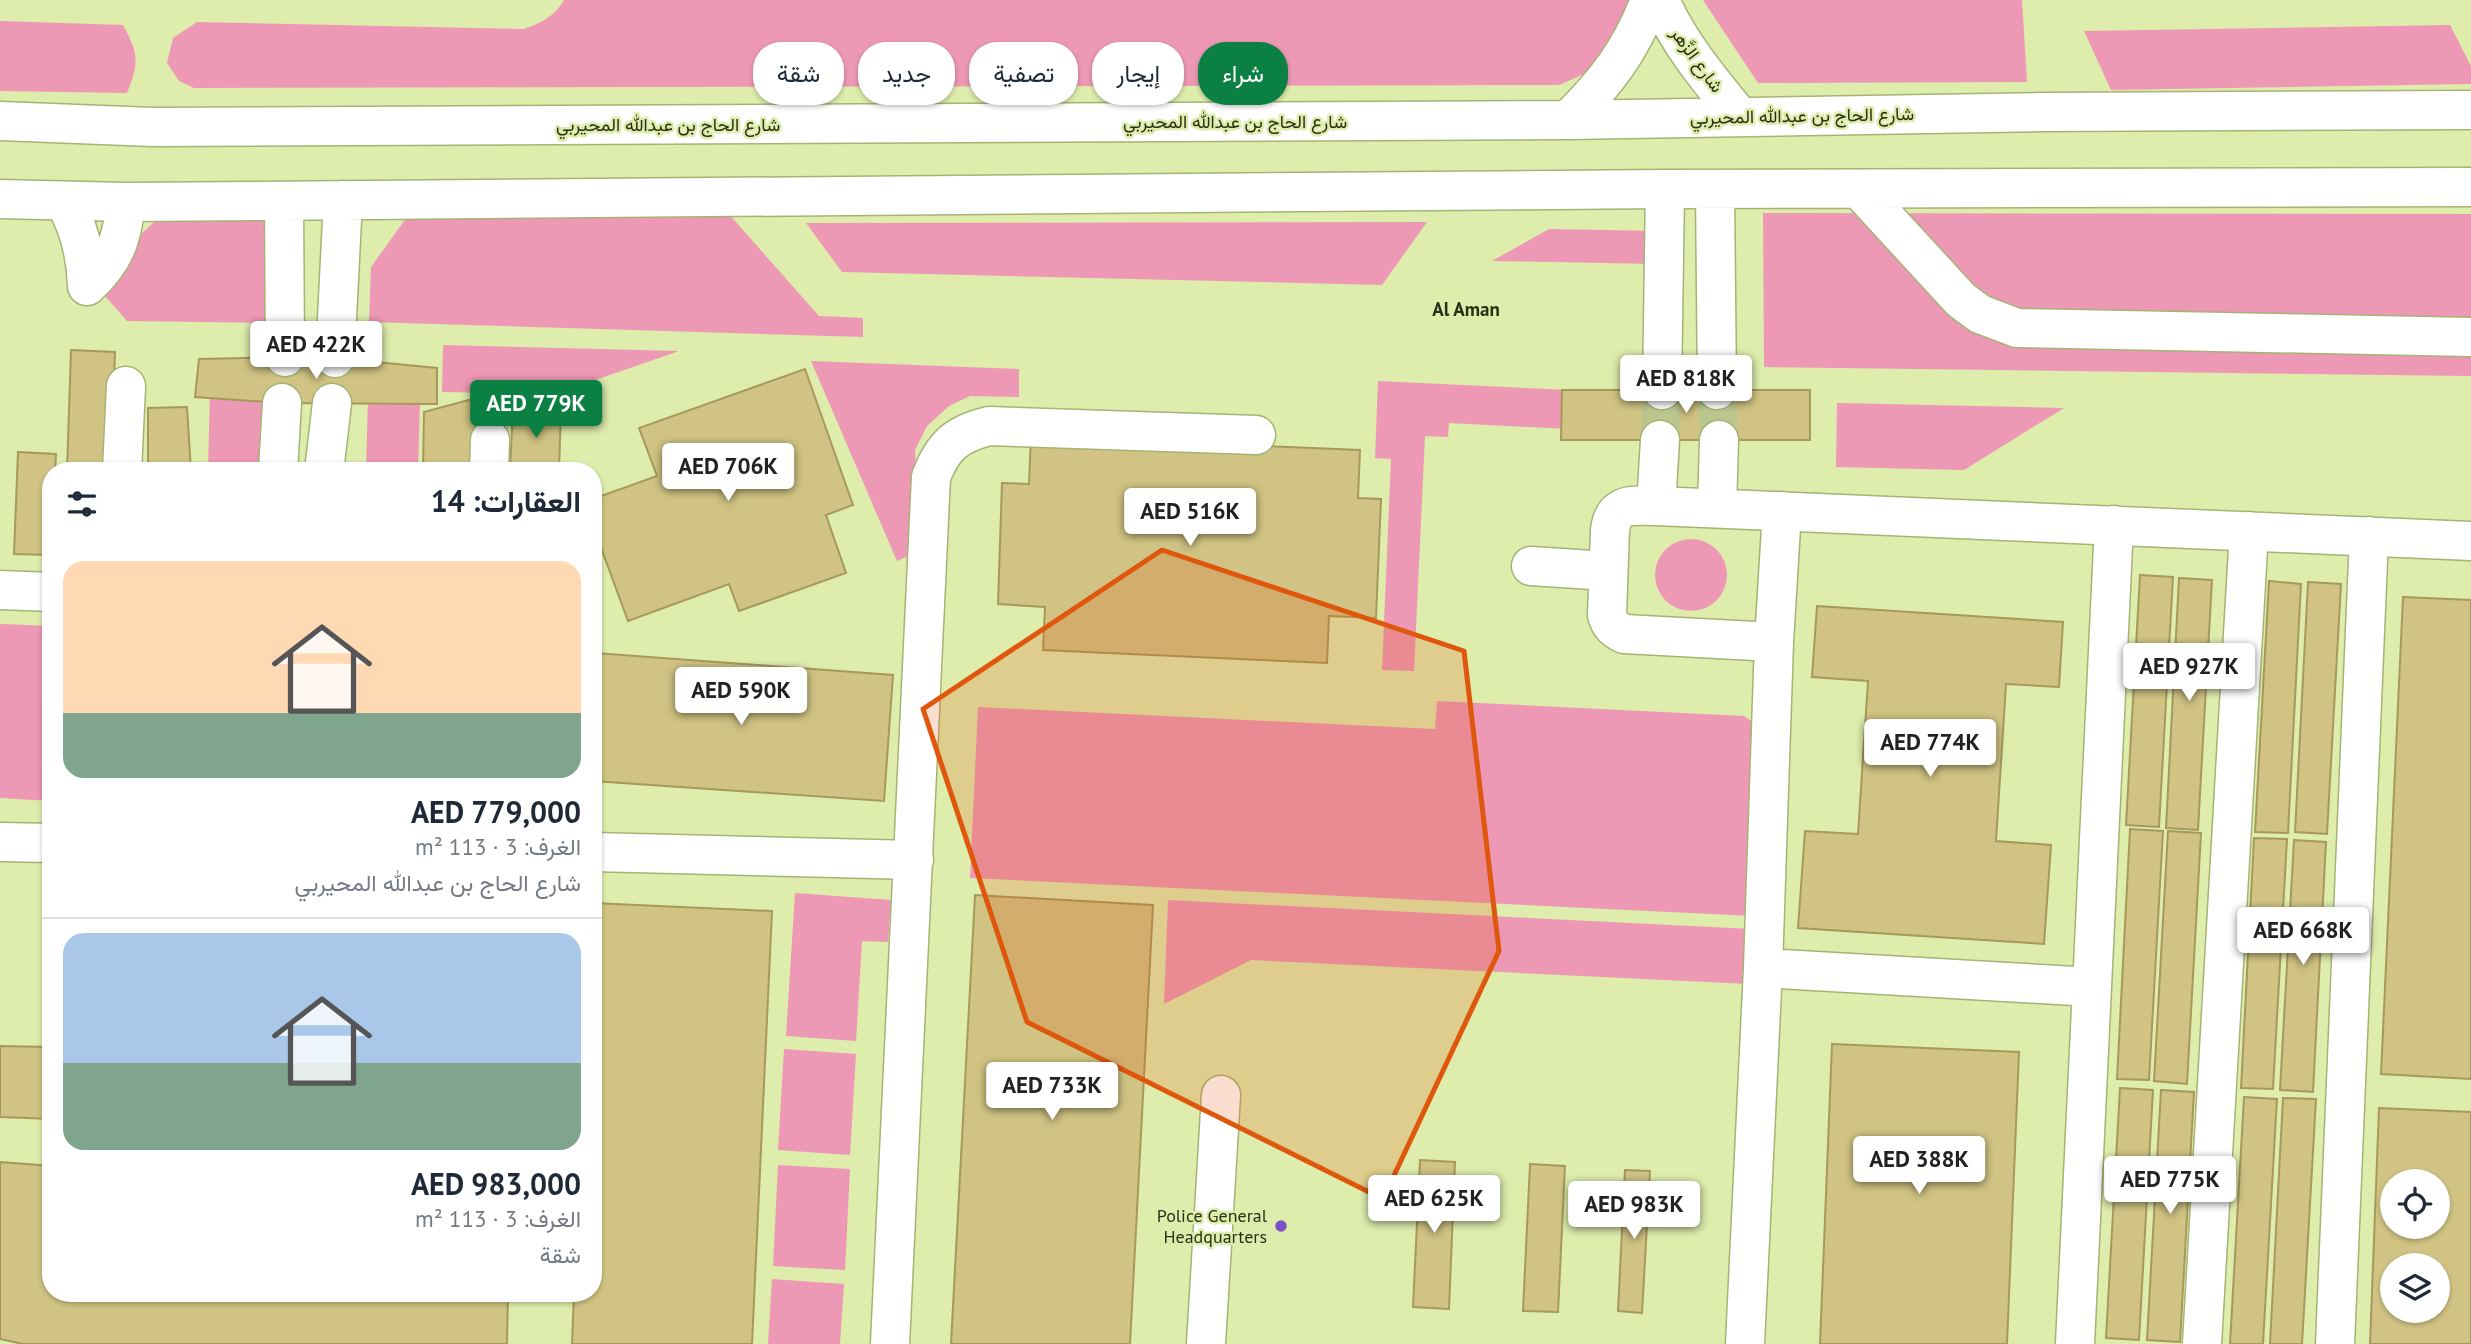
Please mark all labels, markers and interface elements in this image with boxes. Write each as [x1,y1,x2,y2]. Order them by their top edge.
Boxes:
street label: شارع الزَّهر [1665,22,1729,98]
chip: شقة [753,42,844,105]
chip: جديد [858,42,955,105]
chip: تصفية [969,42,1078,105]
chip: إيجار [1092,42,1184,105]
chip: شراء [1198,42,1288,105]
street label: شارع الحاج بن عبدالله المحيربي [1690,102,1914,133]
street label: شارع الحاج بن عبدالله المحيربي [1123,110,1347,137]
street label: شارع الحاج بن عبدالله المحيربي [556,113,780,140]
district label: Al Aman [1432,297,1500,321]
pin: AED 422K [244,322,388,381]
text: AED 422K [266,329,366,358]
pin: AED 818K [1614,356,1758,415]
text: AED 818K [1636,363,1736,392]
pin: AED 779K [464,380,608,440]
text: AED 779K [486,388,586,417]
pin: AED 706K [656,444,800,503]
text: AED 706K [678,451,778,480]
text: العقارات: 14 [431,481,581,520]
icon: filters [63,485,101,523]
pin: AED 516K [1118,489,1262,548]
text: AED 516K [1140,496,1240,525]
icon: home [259,606,385,732]
pin: AED 927K [2117,644,2261,703]
text: AED 927K [2139,651,2239,680]
pin: AED 590K [669,668,813,727]
text: AED 590K [691,675,791,704]
pin: AED 774K [1858,720,2002,779]
text: AED 774K [1880,727,1980,756]
text: AED 779,000 [411,792,581,831]
text: الغرف: 3 · 113 m² [415,832,581,861]
text: شارع الحاج بن عبدالله المحيربي [294,868,581,897]
pin: AED 668K [2231,908,2375,967]
text: AED 668K [2253,915,2353,944]
icon: home [259,978,385,1104]
pin: AED 733K [980,1062,1124,1122]
text: AED 733K [1002,1070,1102,1099]
pin: AED 388K [1847,1136,1991,1196]
text: AED 388K [1869,1144,1969,1173]
pin: AED 775K [2098,1156,2242,1216]
text: AED 983,000 [411,1164,581,1203]
text: AED 775K [2120,1164,2220,1193]
map controls [2380,1169,2450,1323]
button: locate [2380,1169,2450,1239]
pin: AED 625K [1362,1176,1506,1235]
pin: AED 983K [1562,1182,1706,1241]
text: AED 625K [1384,1183,1484,1212]
text: AED 983K [1584,1189,1684,1218]
text: الغرف: 3 · 113 m² [415,1204,581,1233]
place label: Police General Headquarters [1157,1204,1268,1248]
marker: Police General Headquarters [1273,1218,1289,1234]
text: شقة [539,1240,581,1269]
button: layers [2380,1253,2450,1323]

